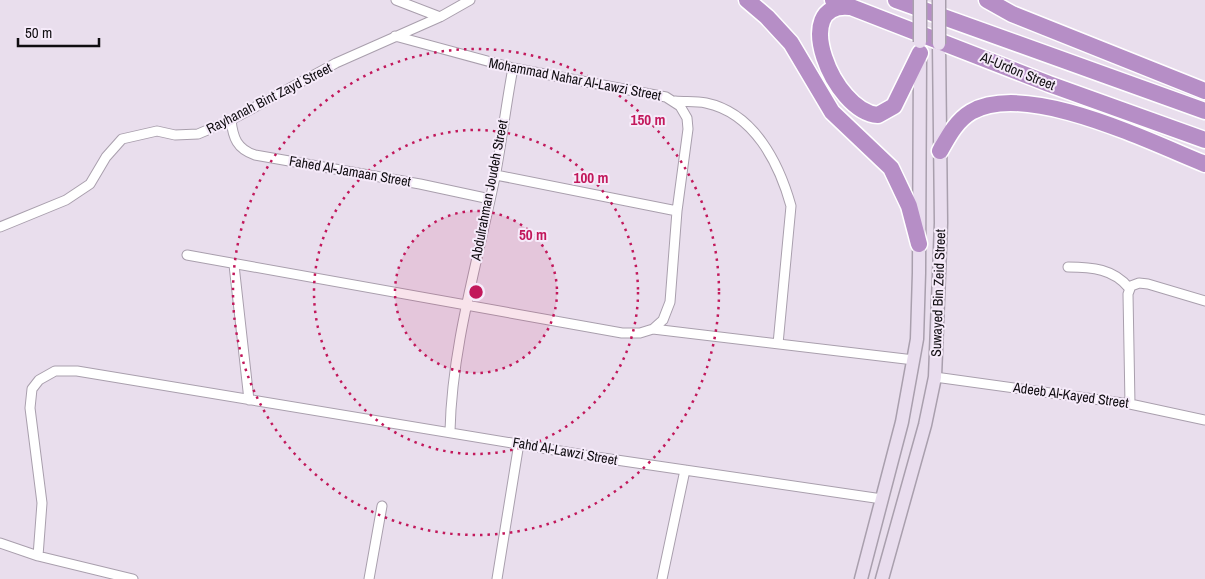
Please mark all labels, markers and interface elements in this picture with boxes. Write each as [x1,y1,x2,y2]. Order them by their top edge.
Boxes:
scale bar [18,15,99,47]
text: 50 m [25,22,52,43]
street label: Al-Urdon Street [977,47,1058,94]
street label: Mohammad Nahar Al-Lawzi Street [487,53,663,105]
street label: Rayhanah Bint Zayd Street [203,59,335,137]
text: 150 m [631,109,665,130]
street label: Abdulrahman Joudeh Street [466,118,511,263]
street label: Fahed Al-Jamaan Street [288,151,412,191]
text: 100 m [574,167,608,188]
text: 50 m [519,224,547,245]
street label: Suwayed Bin Zeid Street [927,229,949,357]
centre of rings [467,283,485,301]
street label: Adeeb Al-Kayed Street [1011,378,1130,412]
street label: Fahd Al-Lawzi Street [511,433,619,469]

